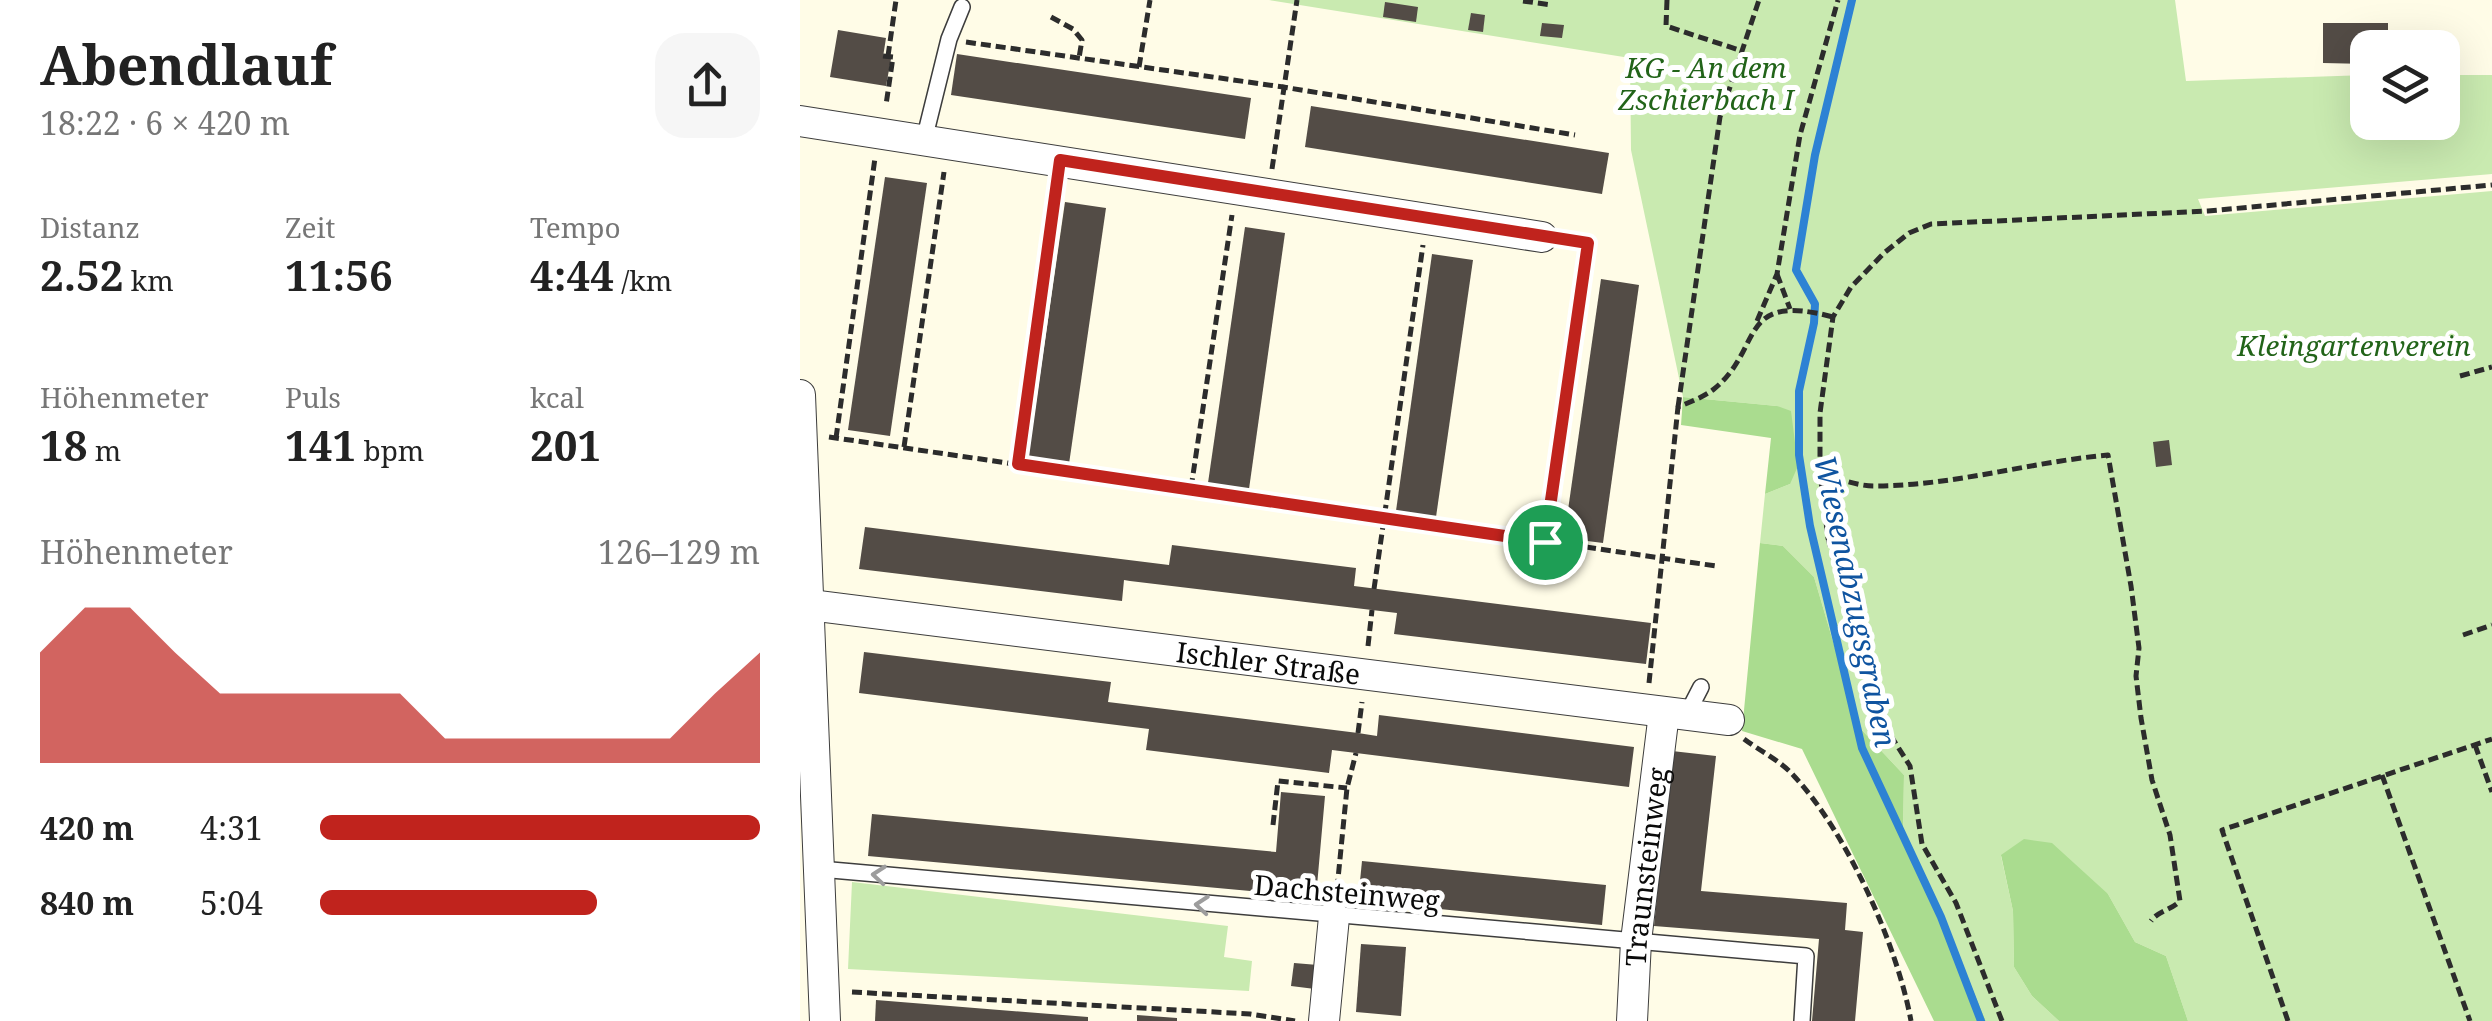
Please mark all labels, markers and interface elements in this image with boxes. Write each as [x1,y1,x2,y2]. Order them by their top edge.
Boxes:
text: Abendlauf [40,26,332,101]
map controls [2350,30,2460,140]
button: layers [2350,30,2460,140]
button: share [655,33,760,138]
park label: KG - An dem Zschierbach I [1617,48,1796,118]
text: 18:22 · 6 × 420 m [40,101,290,144]
text: Distanz [40,208,140,246]
text: Zeit [285,208,335,246]
text: Tempo [530,208,621,246]
text: 2.52 [40,246,124,303]
text: 11:56 [285,246,393,303]
text: 4:44 [530,246,614,303]
text: km [124,261,174,299]
text: /km [614,261,672,299]
park label: Kleingartenverein [2236,326,2471,364]
text: Höhenmeter [40,378,209,416]
text: Puls [285,378,341,416]
text: kcal [530,378,584,416]
text: 18 [40,416,87,473]
text: 141 [285,416,356,473]
text: 201 [530,416,601,473]
text: m [87,431,121,469]
text: bpm [356,431,424,469]
water label: Wiesenabzugsgraben [1805,451,1907,751]
pin [1503,500,1588,585]
icon: arrive [1518,515,1573,570]
text: Höhenmeter [40,530,233,573]
text: 126–129 m [598,530,760,573]
street label: Ischler Straße [1174,632,1363,693]
street label: Traunsteinweg [1616,765,1676,967]
text: 420 m [40,806,134,849]
text: 4:31 [200,806,263,849]
one-way arrow [870,864,886,886]
street label: Dachsteinweg [1253,865,1441,919]
text: 840 m [40,881,134,924]
text: 5:04 [200,881,263,924]
one-way arrow [1194,894,1210,916]

